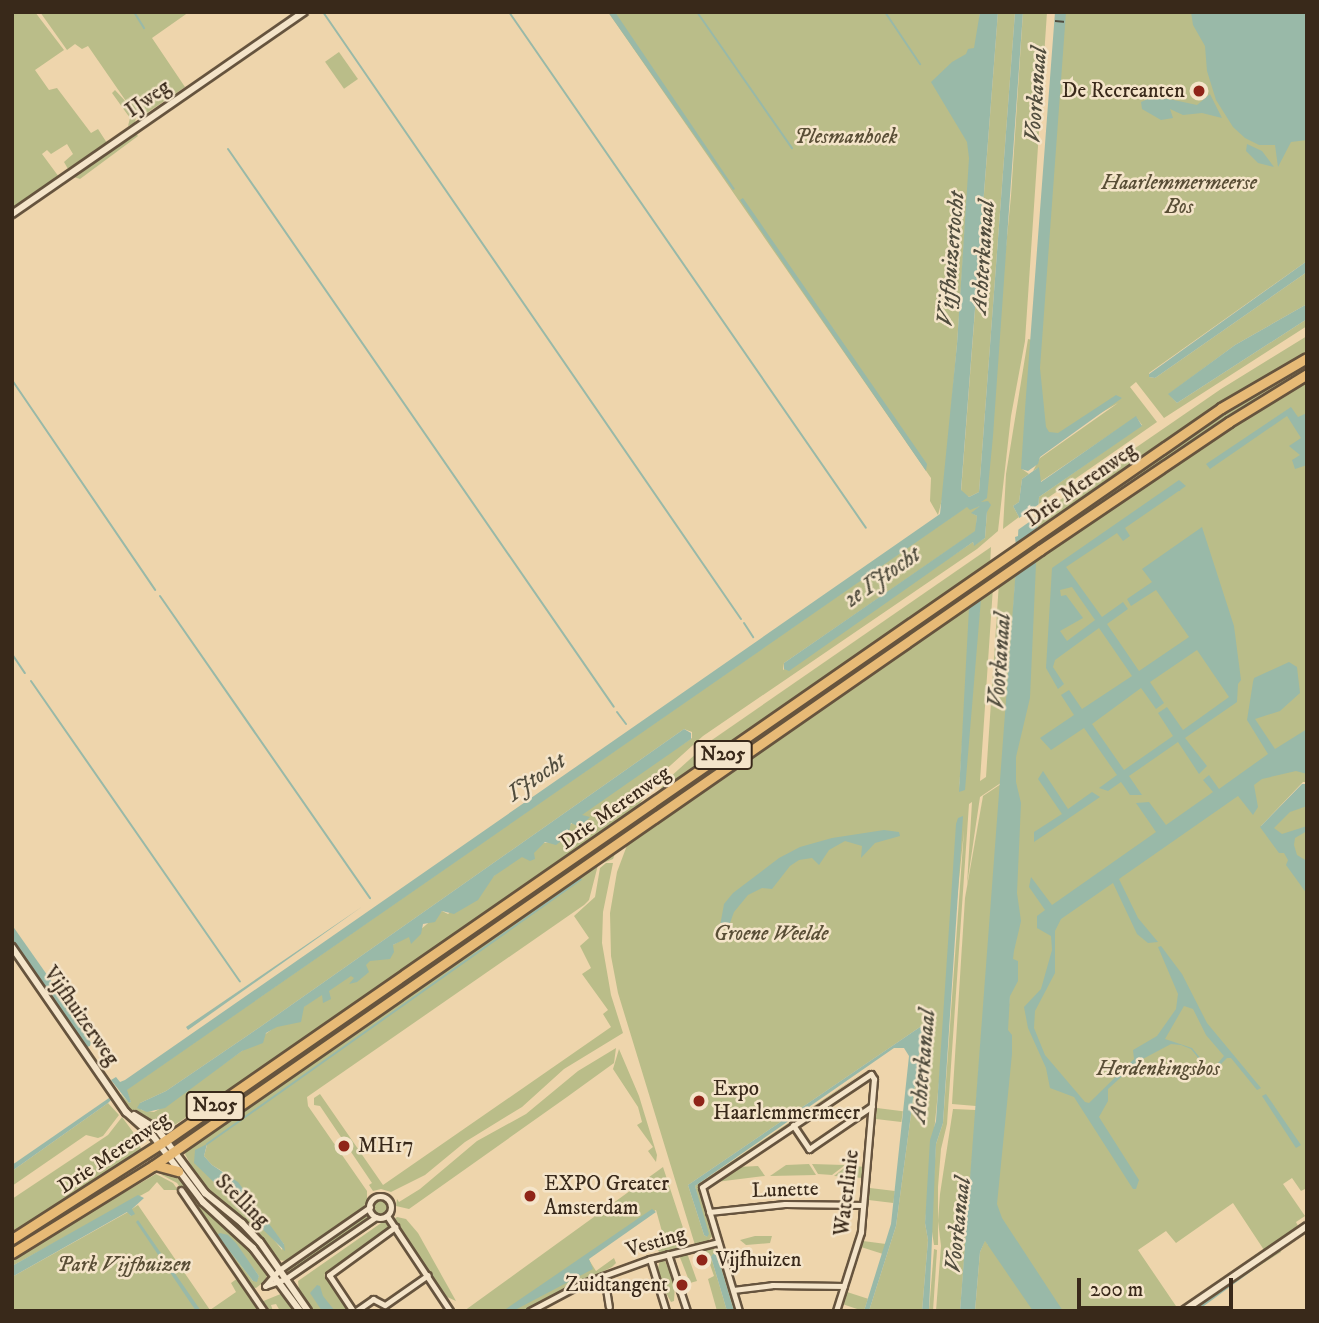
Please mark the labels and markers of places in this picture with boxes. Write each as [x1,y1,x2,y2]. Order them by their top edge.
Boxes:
place label: De Recreanten [1062,78,1185,104]
marker: De Recreanten [1191,83,1207,99]
place label: Expo Haarlemmermeer [713,1076,860,1126]
marker: Expo Haarlemmermeer [691,1093,707,1109]
place label: MH17 [358,1133,414,1159]
marker: MH17 [336,1138,352,1154]
place label: EXPO Greater Amsterdam [544,1171,669,1221]
marker: EXPO Greater Amsterdam [522,1188,538,1204]
place label: Vijfhuizen [716,1247,802,1273]
marker: Vijfhuizen [694,1252,710,1268]
place label: Zuidtangent [565,1272,668,1298]
marker: Zuidtangent [674,1277,690,1293]

